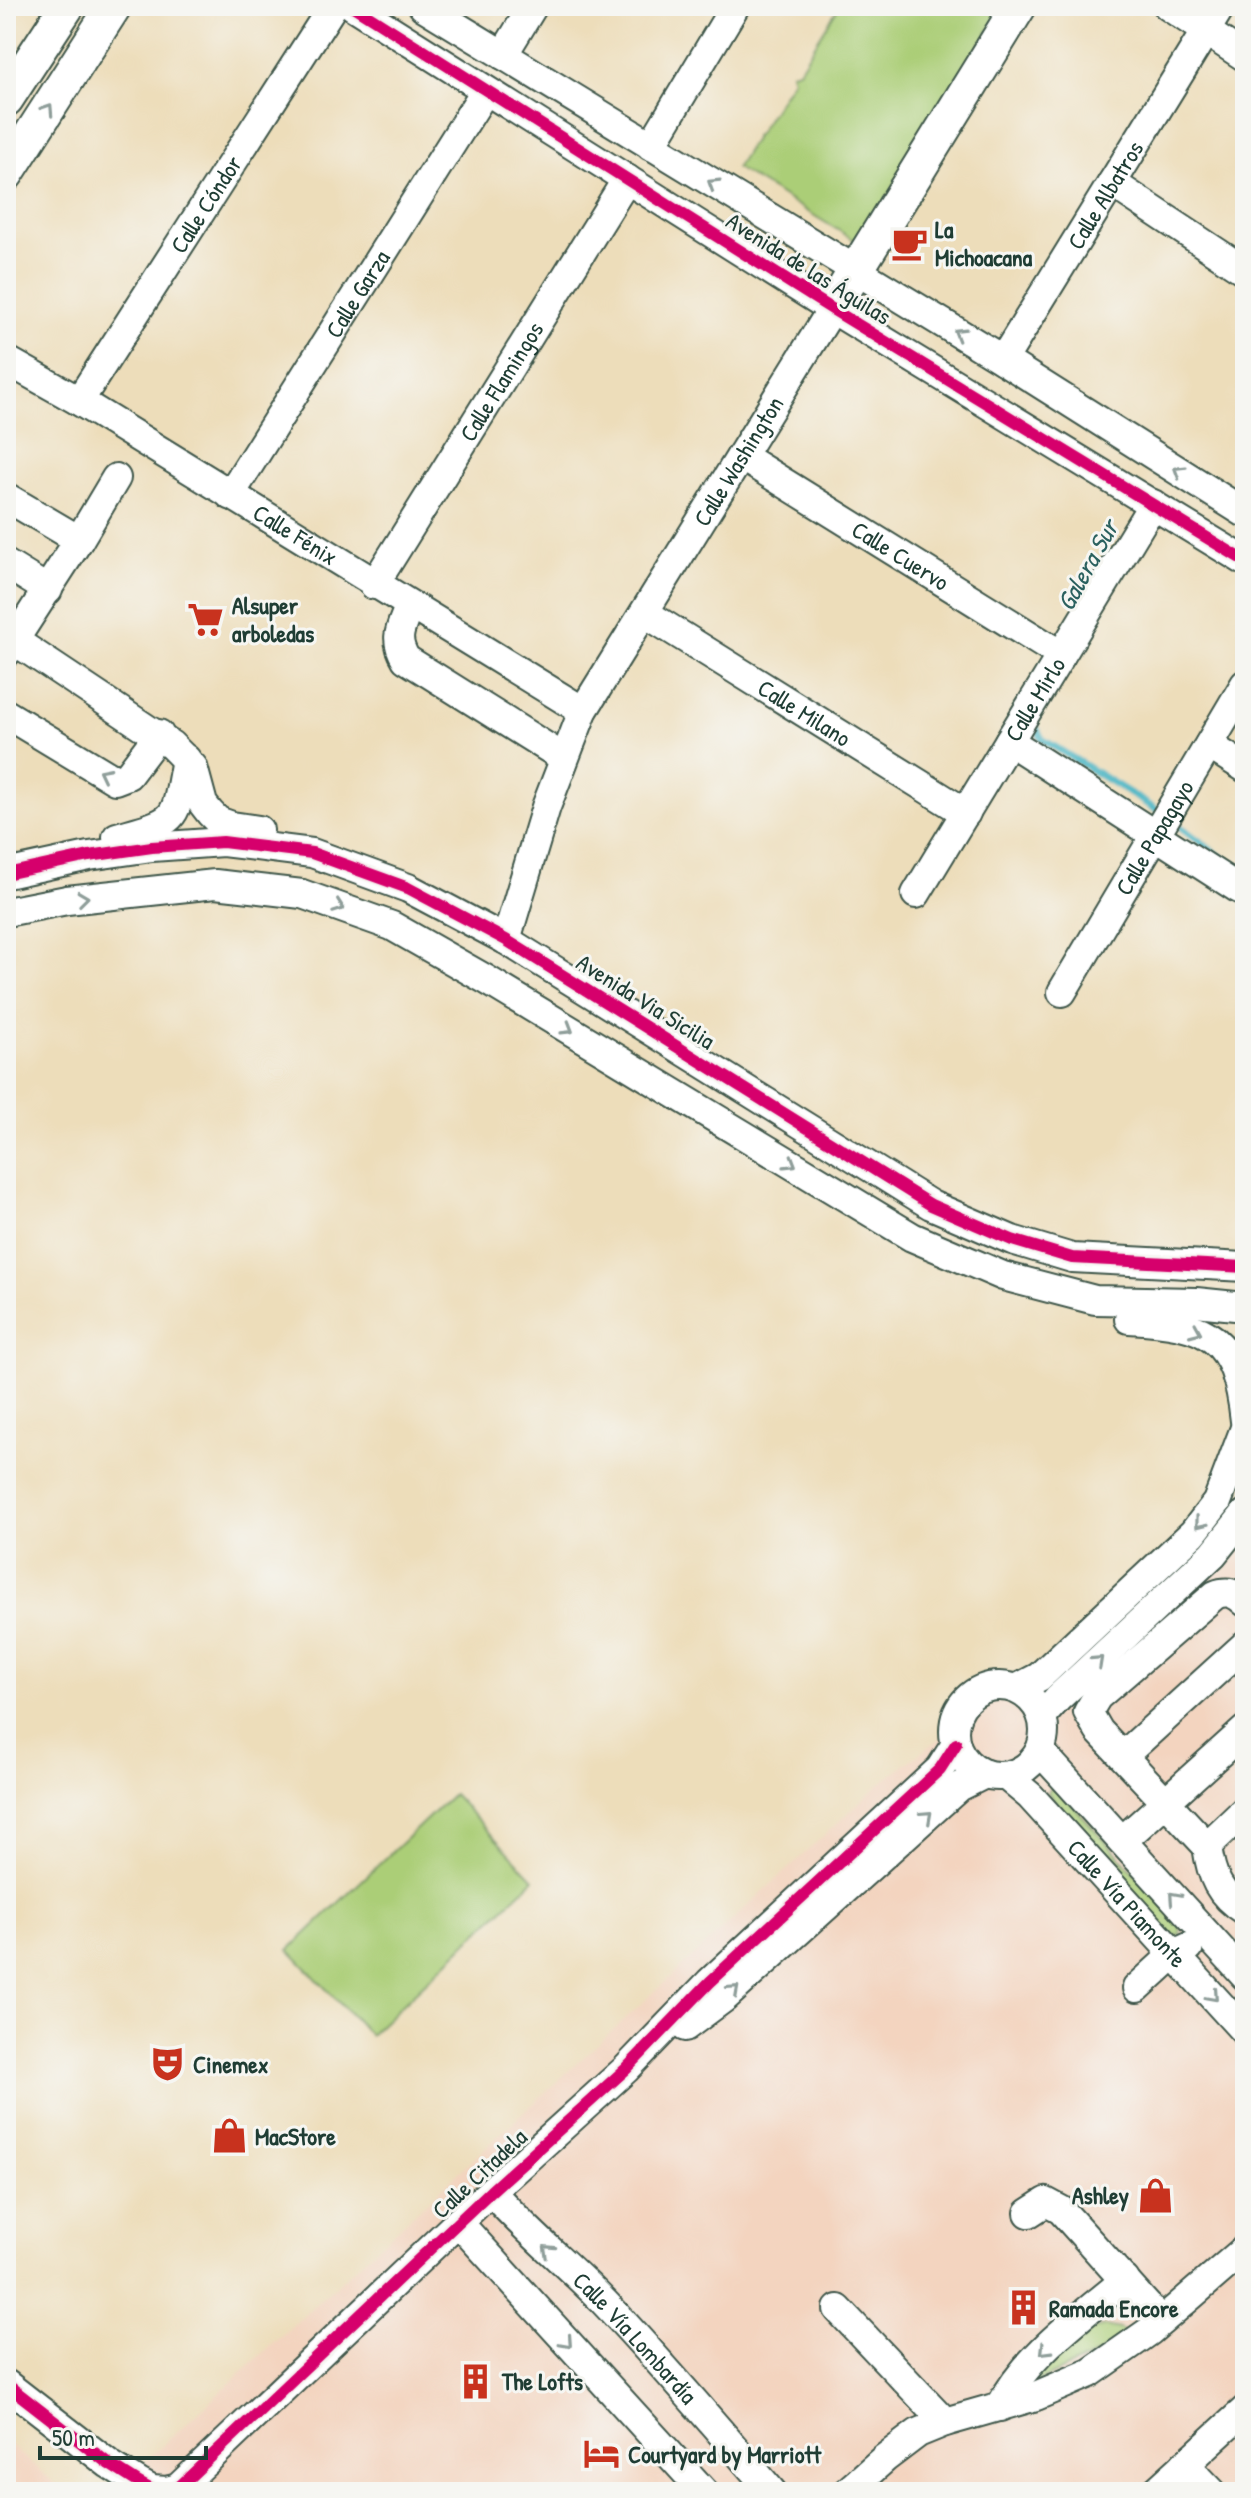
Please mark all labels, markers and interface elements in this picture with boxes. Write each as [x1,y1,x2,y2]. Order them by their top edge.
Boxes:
one-way arrow [39,103,54,118]
street label: Calle Albatros [1059,135,1150,255]
street label: Calle Cóndor [162,149,249,259]
one-way arrow [707,178,722,193]
street label: Avenida de las Águilas [720,204,898,332]
place label: La Michoacana [935,213,1033,273]
cafe icon: La Michoacana [890,224,928,262]
street label: Calle Garza [317,244,397,344]
street label: Calle Flamingos [452,316,550,447]
one-way arrow [953,327,968,343]
street label: Calle Washington [686,390,790,532]
one-way arrow [1173,466,1188,481]
street label: Calle Fénix [247,496,344,572]
water label: Galera Sur [1048,511,1128,617]
street label: Calle Cuervo [846,513,956,598]
place label: Alsuper arboledas [232,589,314,649]
supermarket icon: Alsuper arboledas [187,600,225,638]
street label: Calle Mirlo [997,651,1072,747]
street label: Calle Milano [752,671,857,754]
one-way arrow [97,767,112,783]
street label: Calle Papagayo [1107,774,1201,901]
one-way arrow [76,890,90,907]
one-way arrow [331,897,345,914]
street label: Avenida Via Sicilia [571,946,721,1056]
one-way arrow [559,1019,574,1035]
one-way arrow [782,1154,797,1169]
one-way arrow [1189,1321,1203,1338]
one-way arrow [1196,1514,1210,1529]
one-way arrow [1089,1656,1103,1671]
one-way arrow [918,1810,932,1825]
street label: Calle Vía Piamonte [1061,1832,1194,1974]
one-way arrow [1170,1891,1184,1906]
one-way arrow [725,1984,739,1999]
one-way arrow [1203,1987,1217,2002]
theatre icon: Cinemex [148,2045,186,2083]
place label: Cinemex [193,2048,269,2080]
shop icon: MacStore [210,2117,248,2155]
place label: MacStore [255,2120,336,2152]
street label: Calle Citadela [425,2121,533,2225]
shop icon: Ashley [1136,2176,1174,2214]
place label: Ashley [1072,2179,1129,2212]
one-way arrow [542,2246,557,2260]
street label: Calle Vía Lombardía [566,2264,705,2411]
building icon: Ramada Encore [1004,2289,1042,2327]
place label: Ramada Encore [1049,2292,1179,2324]
one-way arrow [558,2333,573,2347]
one-way arrow [1040,2340,1054,2355]
building icon: The Lofts [457,2362,495,2400]
place label: The Lofts [501,2365,583,2397]
scale bar [40,2410,206,2460]
text: 50 m [52,2421,95,2453]
hotel icon: Courtyard by Marriott [583,2435,621,2473]
place label: Courtyard by Marriott [628,2438,822,2471]

